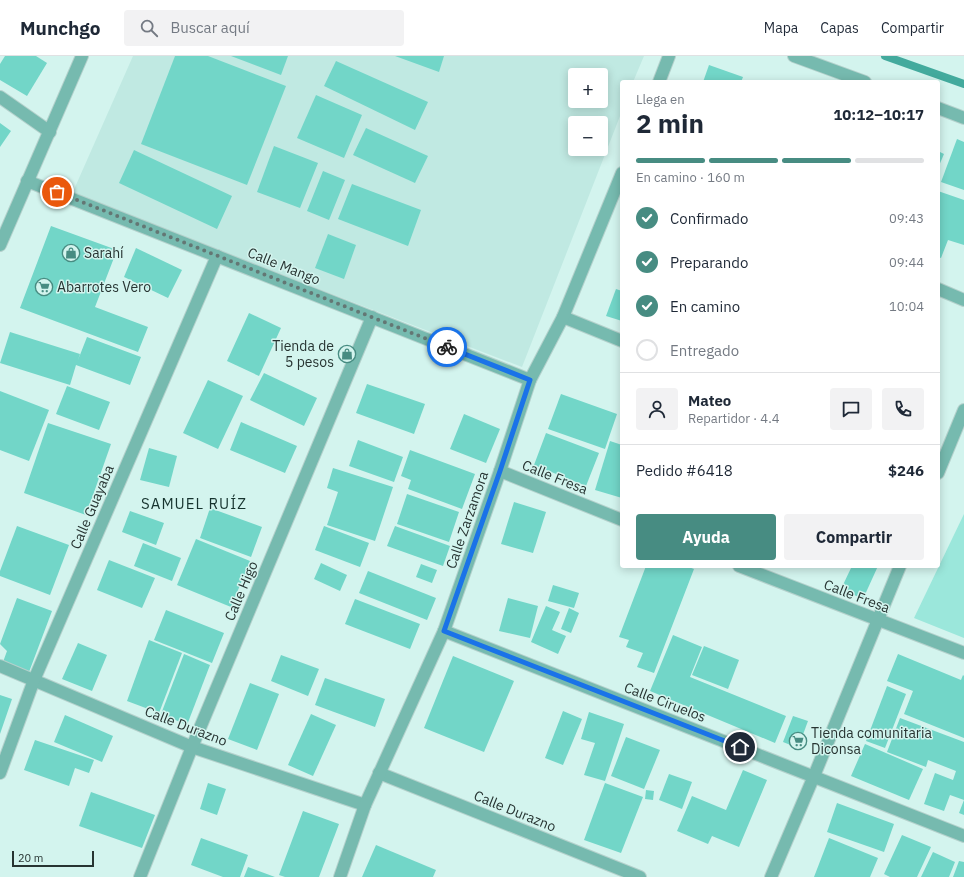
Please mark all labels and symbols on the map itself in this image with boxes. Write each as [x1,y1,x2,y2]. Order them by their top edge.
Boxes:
pin [40,175,74,209]
shop icon: Sarahí [61,243,81,263]
street label: Calle Mango [245,243,323,289]
place label: Sarahí [84,244,124,262]
supermarket icon: Abarrotes Vero [34,277,54,297]
place label: Abarrotes Vero [57,278,151,296]
courier [427,327,467,367]
place label: Tienda de 5 pesos [272,337,334,371]
shop icon: Tienda de 5 pesos [337,344,357,364]
street label: Calle Fresa [519,456,591,499]
street label: Calle Guayaba [66,462,118,552]
street label: Calle Zarzamora [442,468,492,571]
district label: SAMUEL RUÍZ [141,494,247,513]
street label: Calle Higo [220,558,262,624]
street label: Calle Fresa [821,575,893,617]
street label: Calle Ciruelos [622,678,709,726]
street label: Calle Durazno [142,702,230,750]
place label: Tienda comunitaria Diconsa [811,724,932,758]
pin [723,730,757,764]
supermarket icon: Tienda comunitaria Diconsa [788,731,808,751]
street label: Calle Durazno [471,786,559,836]
scale bar [12,849,94,868]

